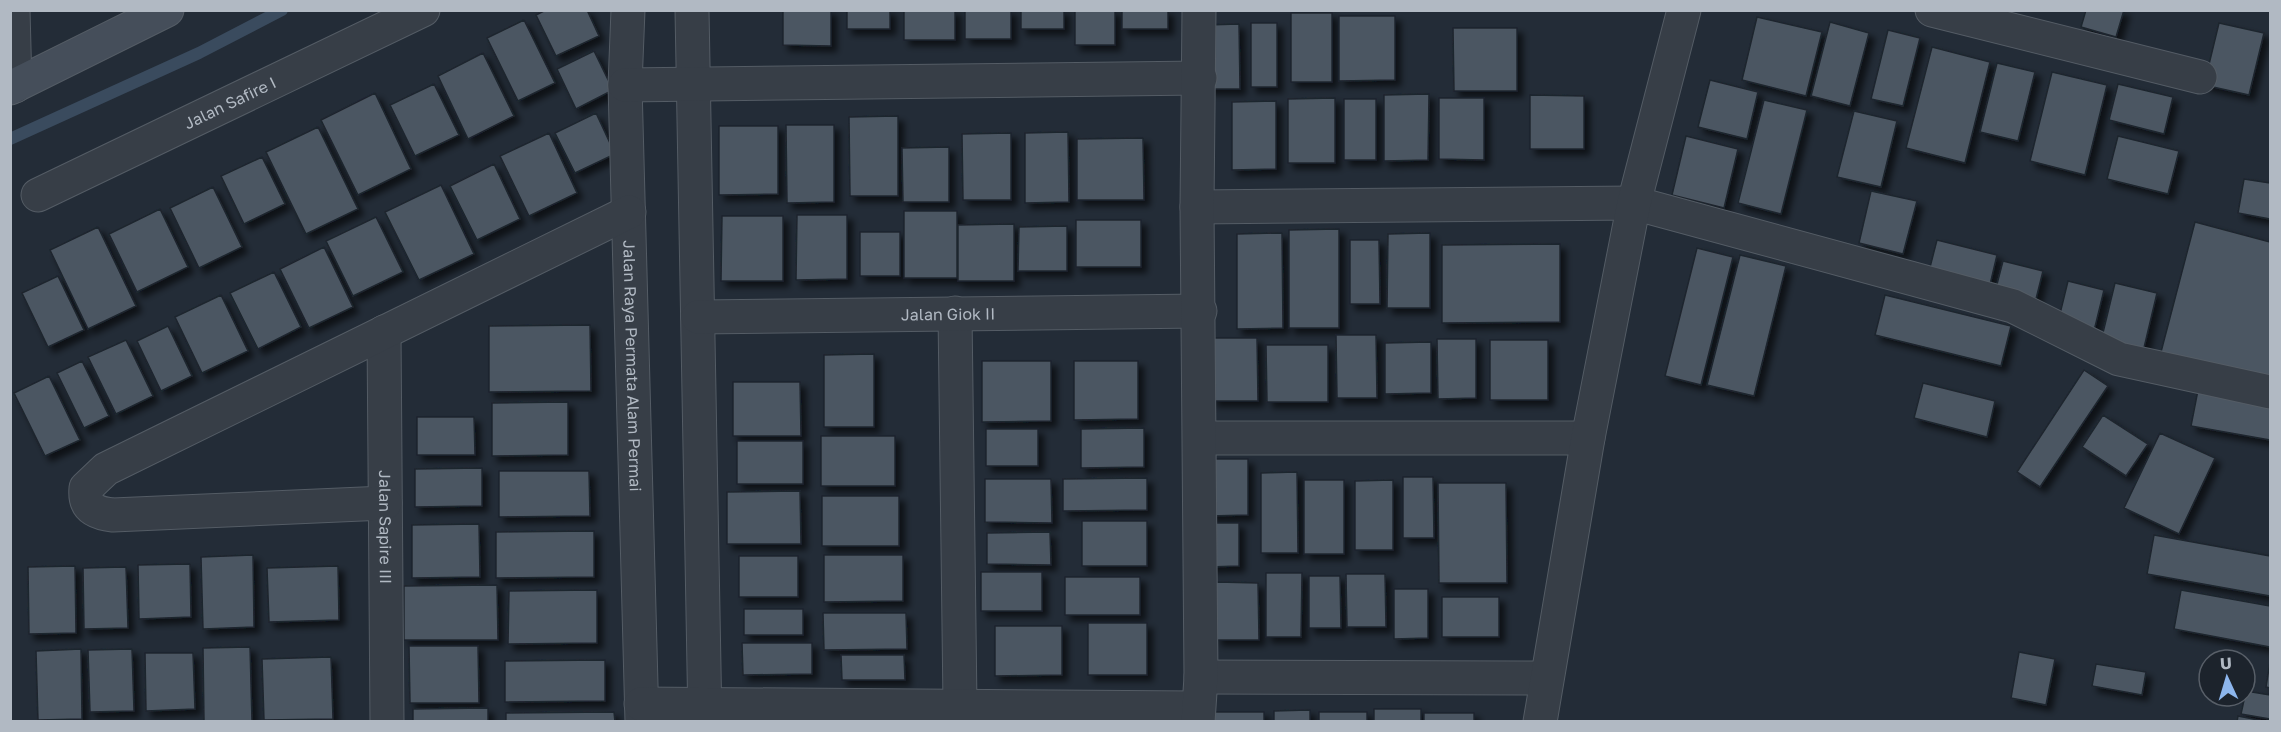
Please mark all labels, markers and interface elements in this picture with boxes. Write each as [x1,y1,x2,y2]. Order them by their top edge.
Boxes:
street label: Jalan Safire I [181,72,279,133]
street label: Jalan Raya Permata Alam Permai [619,240,646,492]
street label: Jalan Giok II [901,303,995,325]
street label: Jalan Sapire III [375,470,396,584]
north arrow [2197,648,2257,708]
text: U [2219,653,2232,673]

